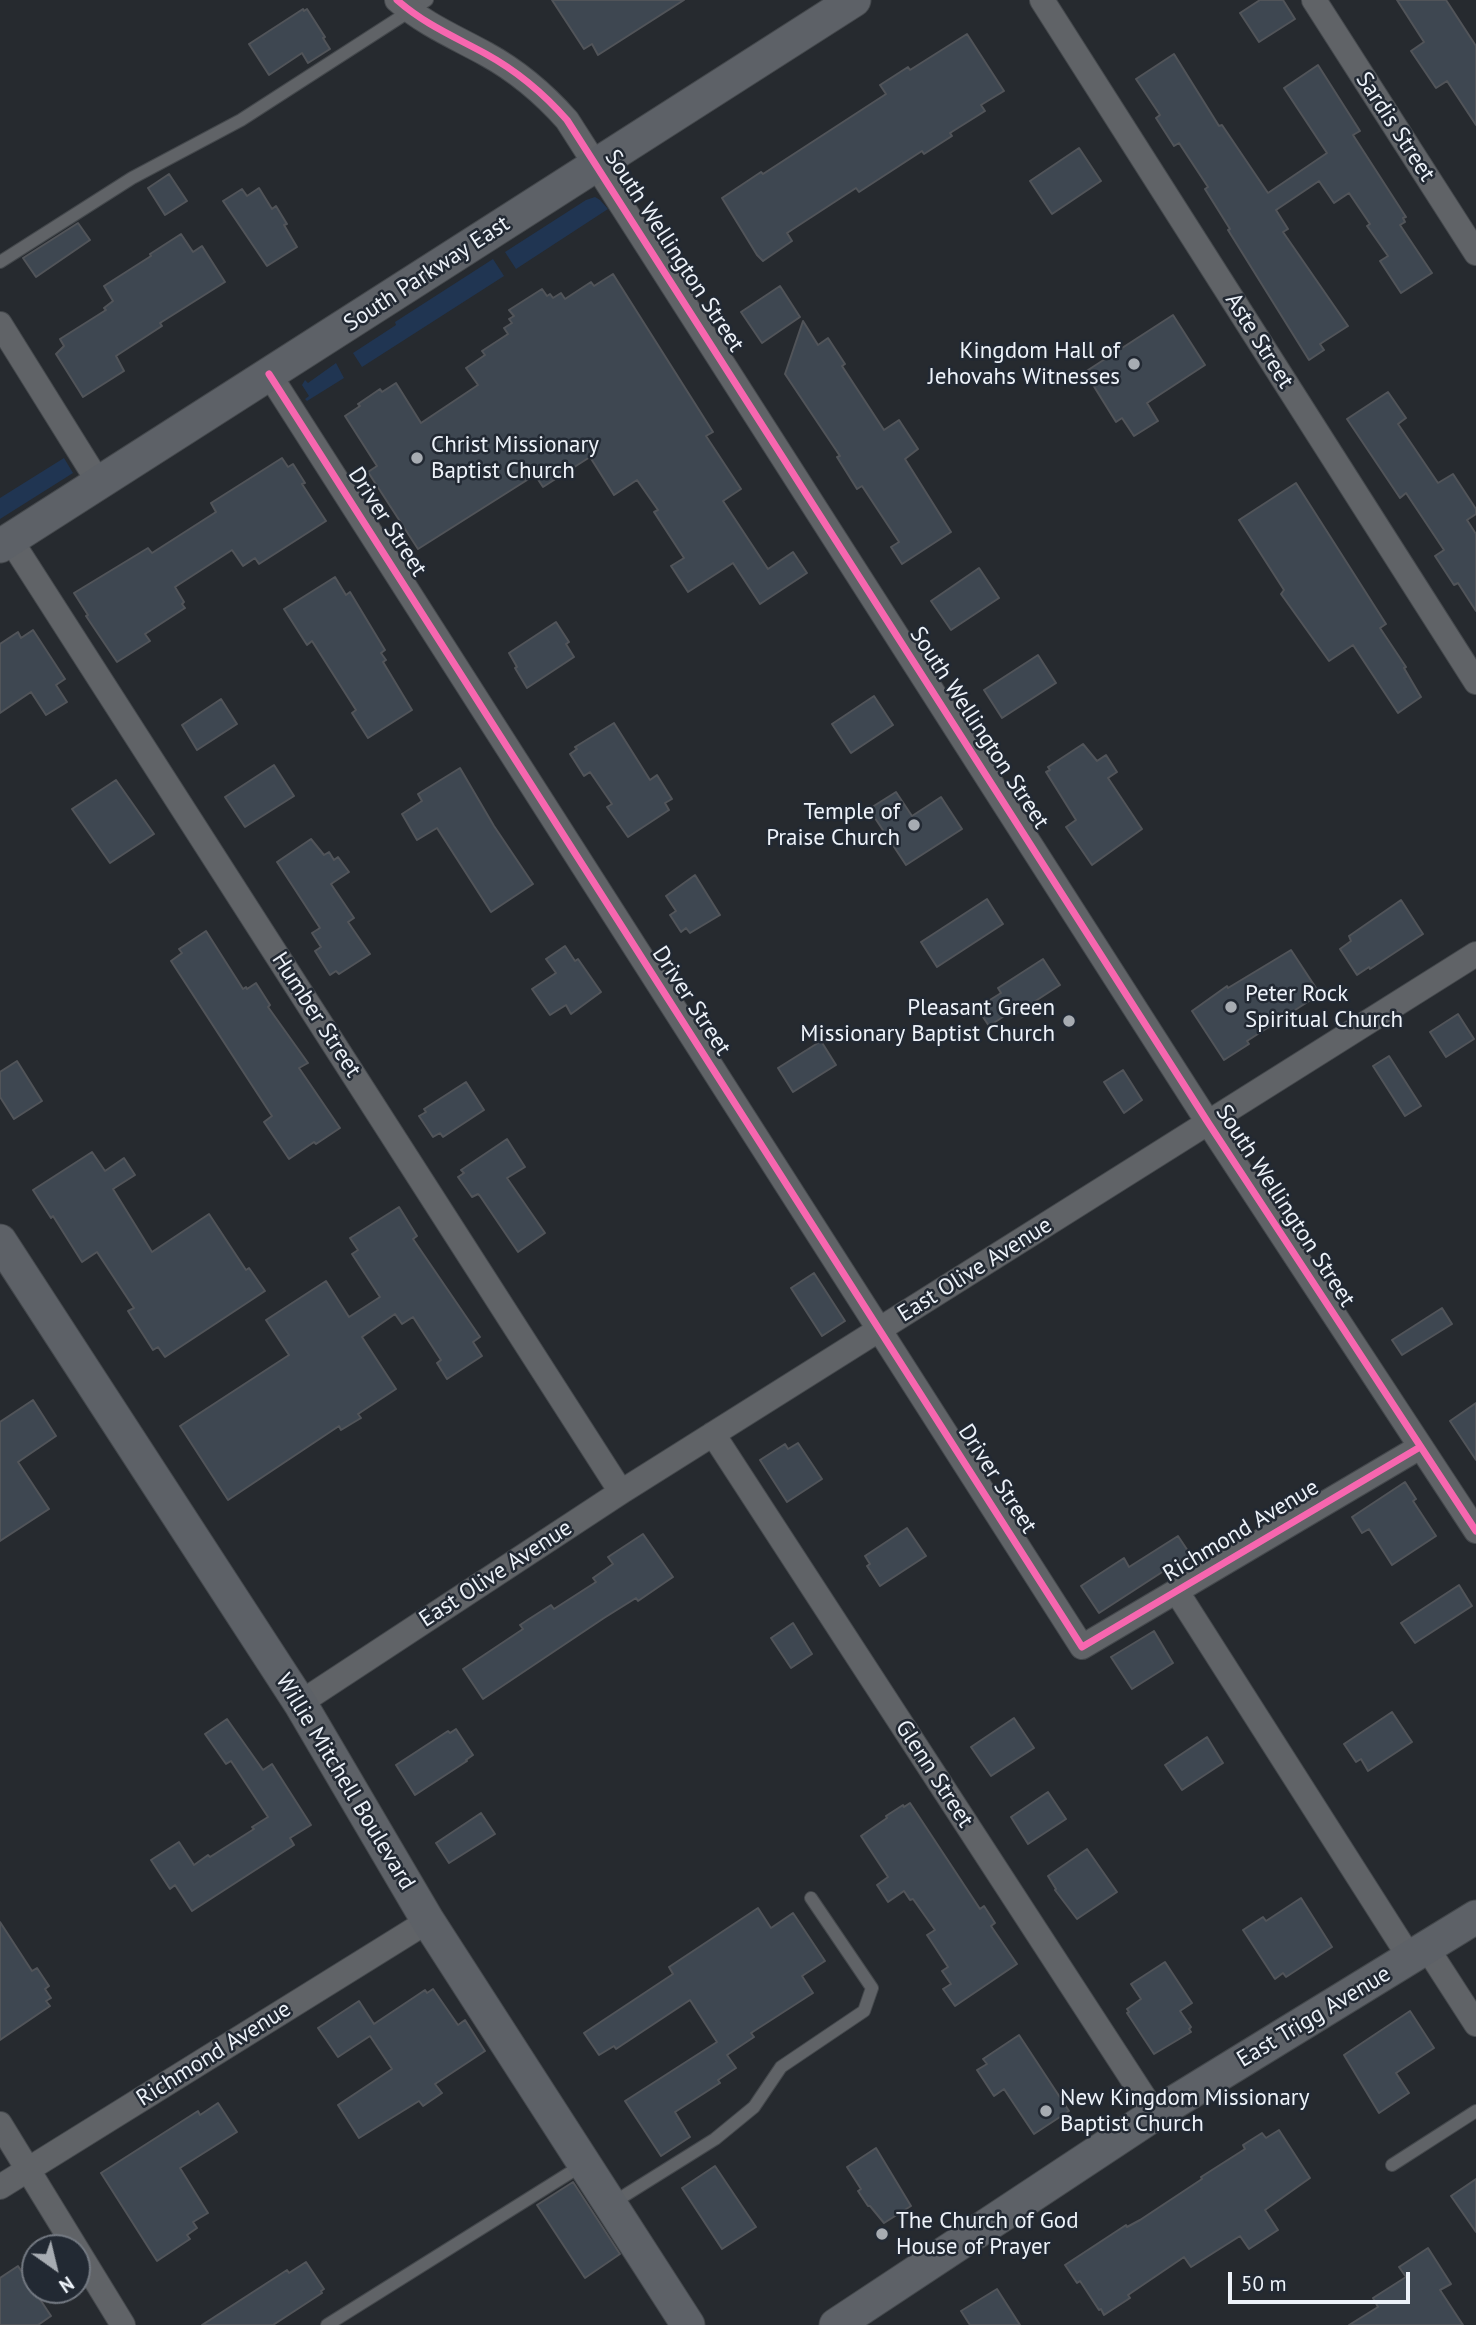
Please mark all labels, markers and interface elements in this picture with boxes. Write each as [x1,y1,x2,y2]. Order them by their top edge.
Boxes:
street label: Sardis Street [1350,67,1440,187]
street label: South Wellington Street [598,145,750,357]
street label: South Parkway East [339,210,515,338]
street label: Aste Street [1219,288,1299,394]
place label: Kingdom Hall of Jehovahs Witnesses [928,337,1120,391]
marker: Kingdom Hall of Jehovahs Witnesses [1126,356,1142,372]
place label: Christ Missionary Baptist Church [431,431,599,485]
marker: Christ Missionary Baptist Church [409,450,425,466]
street label: Driver Street [342,462,432,582]
street label: South Wellington Street [903,622,1055,834]
place label: Temple of Praise Church [766,798,900,852]
marker: Temple of Praise Church [906,817,922,833]
street label: Driver Street [646,941,736,1061]
street label: Humber Street [265,947,367,1083]
place label: Peter Rock Spiritual Church [1245,980,1403,1034]
place label: Pleasant Green Missionary Baptist Church [800,994,1055,1048]
marker: Peter Rock Spiritual Church [1223,999,1239,1015]
marker: Pleasant Green Missionary Baptist Church [1061,1013,1077,1029]
street label: South Wellington Street [1209,1100,1361,1312]
street label: East Olive Avenue [893,1212,1057,1328]
street label: Driver Street [952,1419,1042,1539]
street label: Richmond Avenue [1158,1474,1324,1588]
street label: East Olive Avenue [414,1514,578,1634]
street label: Willie Mitchell Boulevard [269,1669,421,1895]
street label: Glenn Street [889,1715,979,1833]
street label: East Trigg Avenue [1232,1960,1396,2074]
street label: Richmond Avenue [132,1995,296,2113]
place label: New Kingdom Missionary Baptist Church [1060,2084,1309,2138]
marker: New Kingdom Missionary Baptist Church [1038,2103,1054,2119]
place label: The Church of God House of Prayer [896,2207,1079,2261]
marker: The Church of God House of Prayer [874,2226,890,2242]
north arrow [21,2234,91,2304]
scale bar [1231,2258,1413,2302]
text: 50 m [1241,2270,1287,2297]
text: N [55,2271,79,2298]

